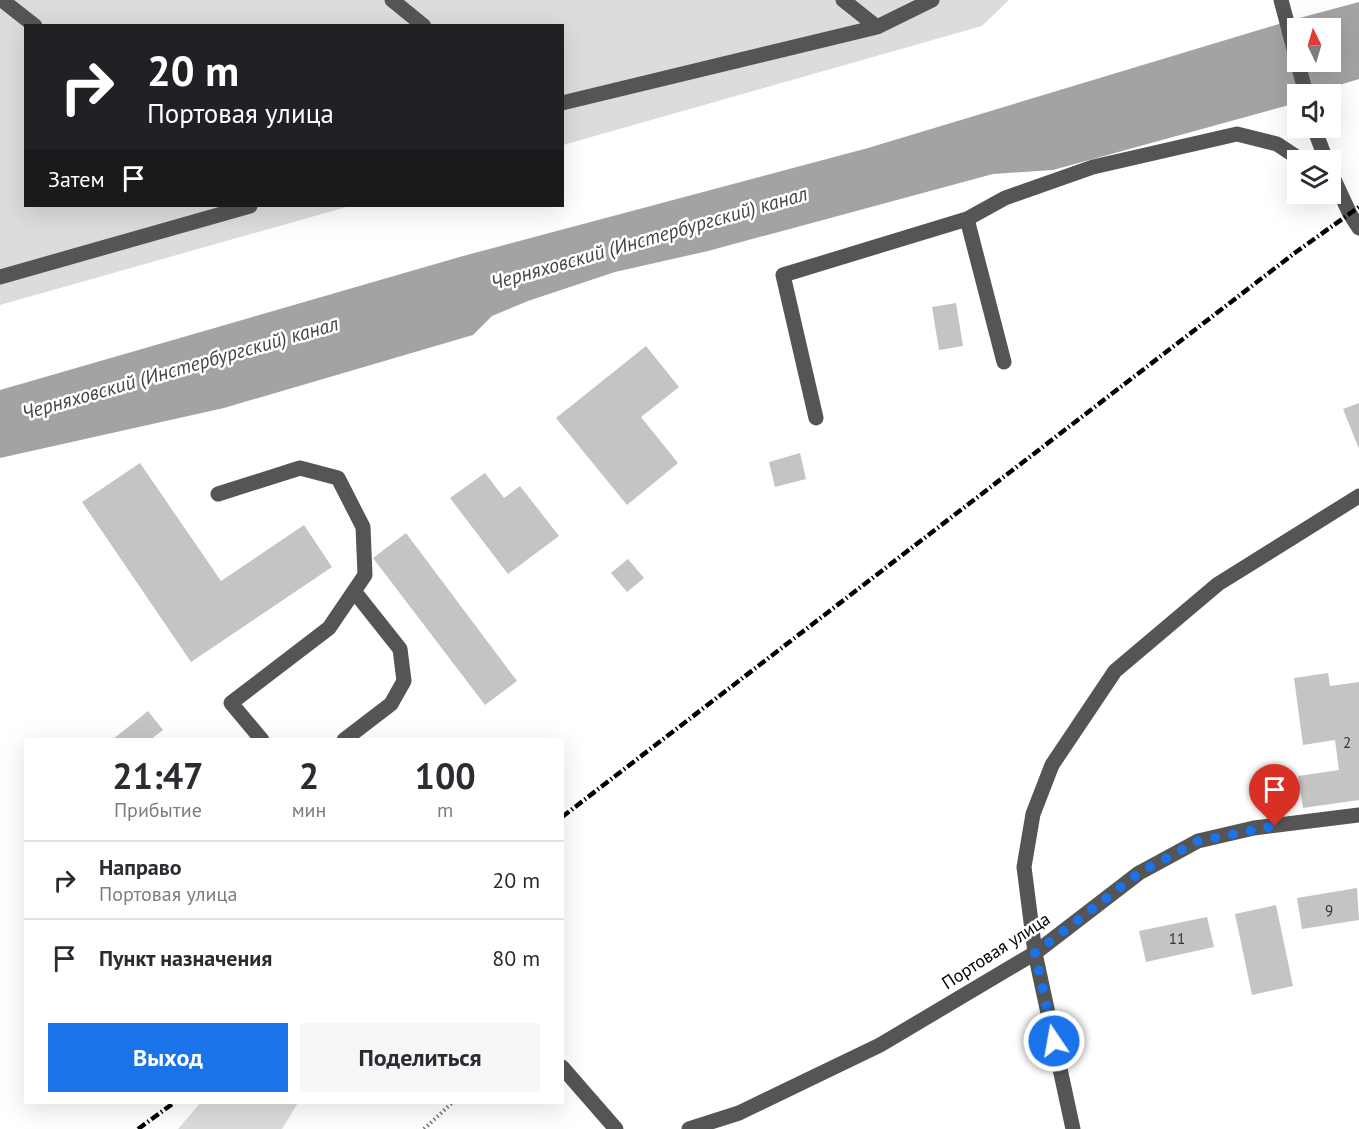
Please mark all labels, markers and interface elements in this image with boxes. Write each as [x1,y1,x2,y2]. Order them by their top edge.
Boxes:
north arrow [1287,18,1341,72]
map controls [1287,18,1341,204]
text: 20 m [147,43,239,98]
icon: right [48,48,126,126]
button: sound [1287,84,1341,138]
text: Портовая улица [147,96,334,130]
button: layers [1287,150,1341,204]
icon: arrive [117,162,150,195]
text: Затем [48,165,105,193]
water label: Черняховский (Инстербургский) канал [488,180,811,296]
water label: Черняховский (Инстербургский) канал [19,310,342,426]
house number: 2 [1343,733,1351,752]
text: 21:47 [112,752,204,799]
text: 2 [299,752,319,799]
text: 100 [415,752,476,799]
pin [1249,764,1300,826]
icon: arrive [1258,773,1291,806]
text: Прибытие [114,797,202,823]
text: мин [292,797,326,823]
text: m [437,797,453,823]
text: Направо [99,853,182,881]
icon: right [48,864,81,897]
text: 20 m [492,866,540,894]
text: Портовая улица [99,881,237,907]
house number: 9 [1325,901,1333,920]
street label: Портовая улица [937,907,1054,994]
house number: 11 [1169,929,1185,948]
icon: arrive [48,942,81,975]
text: Пункт назначения [99,944,272,972]
text: 80 m [492,944,540,972]
position arrow [1022,1009,1086,1073]
button: Выход [48,1023,288,1092]
button: Поделиться [300,1023,540,1092]

